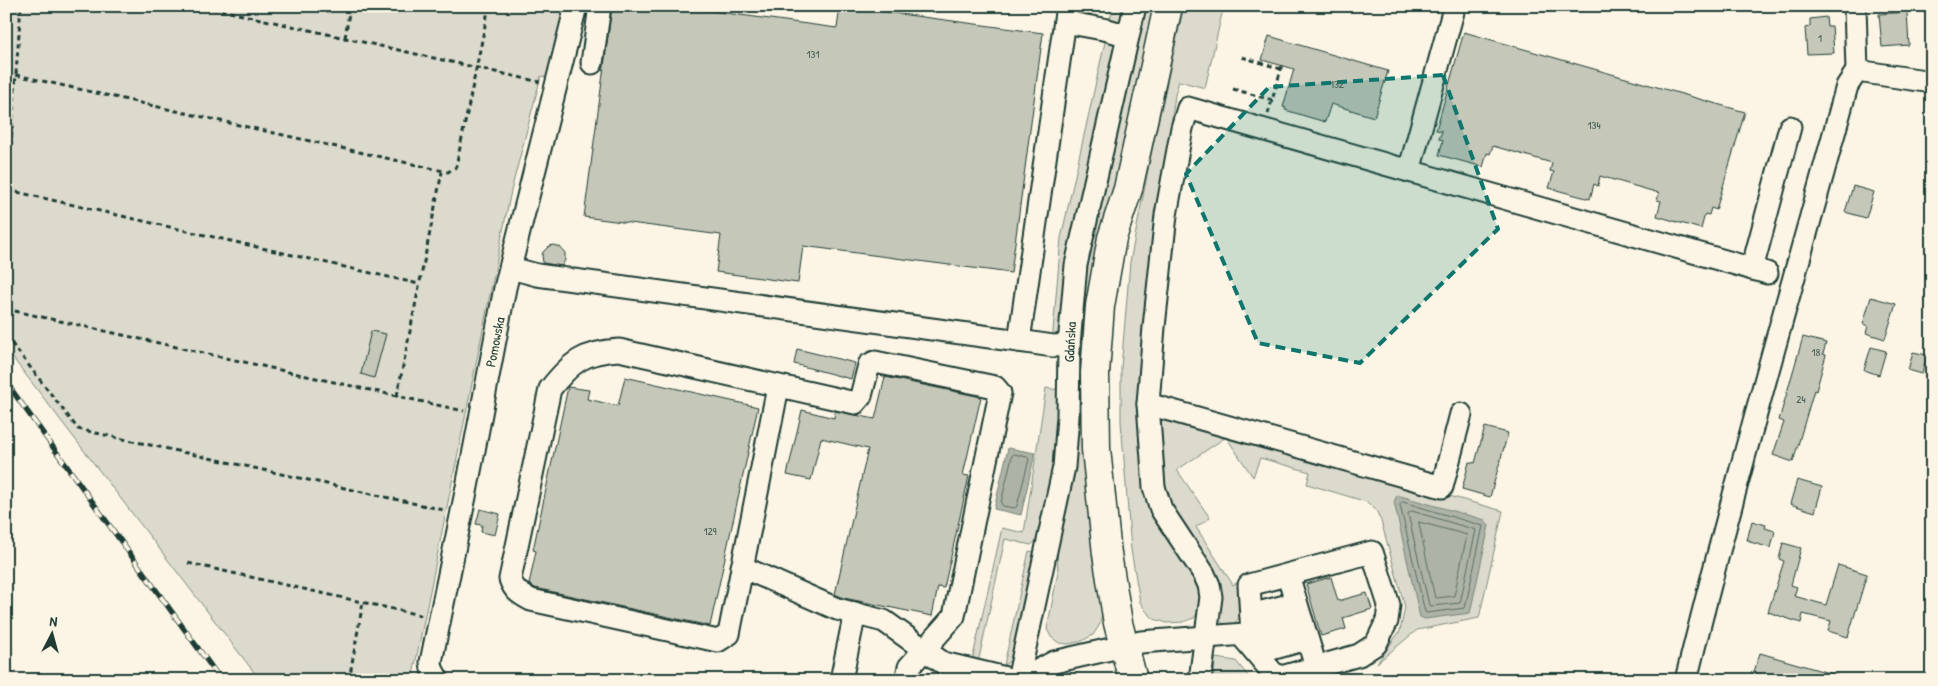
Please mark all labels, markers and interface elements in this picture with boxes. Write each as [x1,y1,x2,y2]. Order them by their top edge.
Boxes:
house number: 1 [1818,31,1822,45]
house number: 131 [807,47,819,61]
house number: 132 [1330,77,1344,91]
house number: 134 [1587,118,1601,132]
street label: Pomowska [480,315,509,369]
street label: Gdańska [1059,321,1080,363]
house number: 18 [1812,345,1821,359]
house number: 24 [1796,392,1806,406]
house number: 129 [703,524,717,538]
north arrow [28,608,78,658]
text: N [49,611,59,630]

